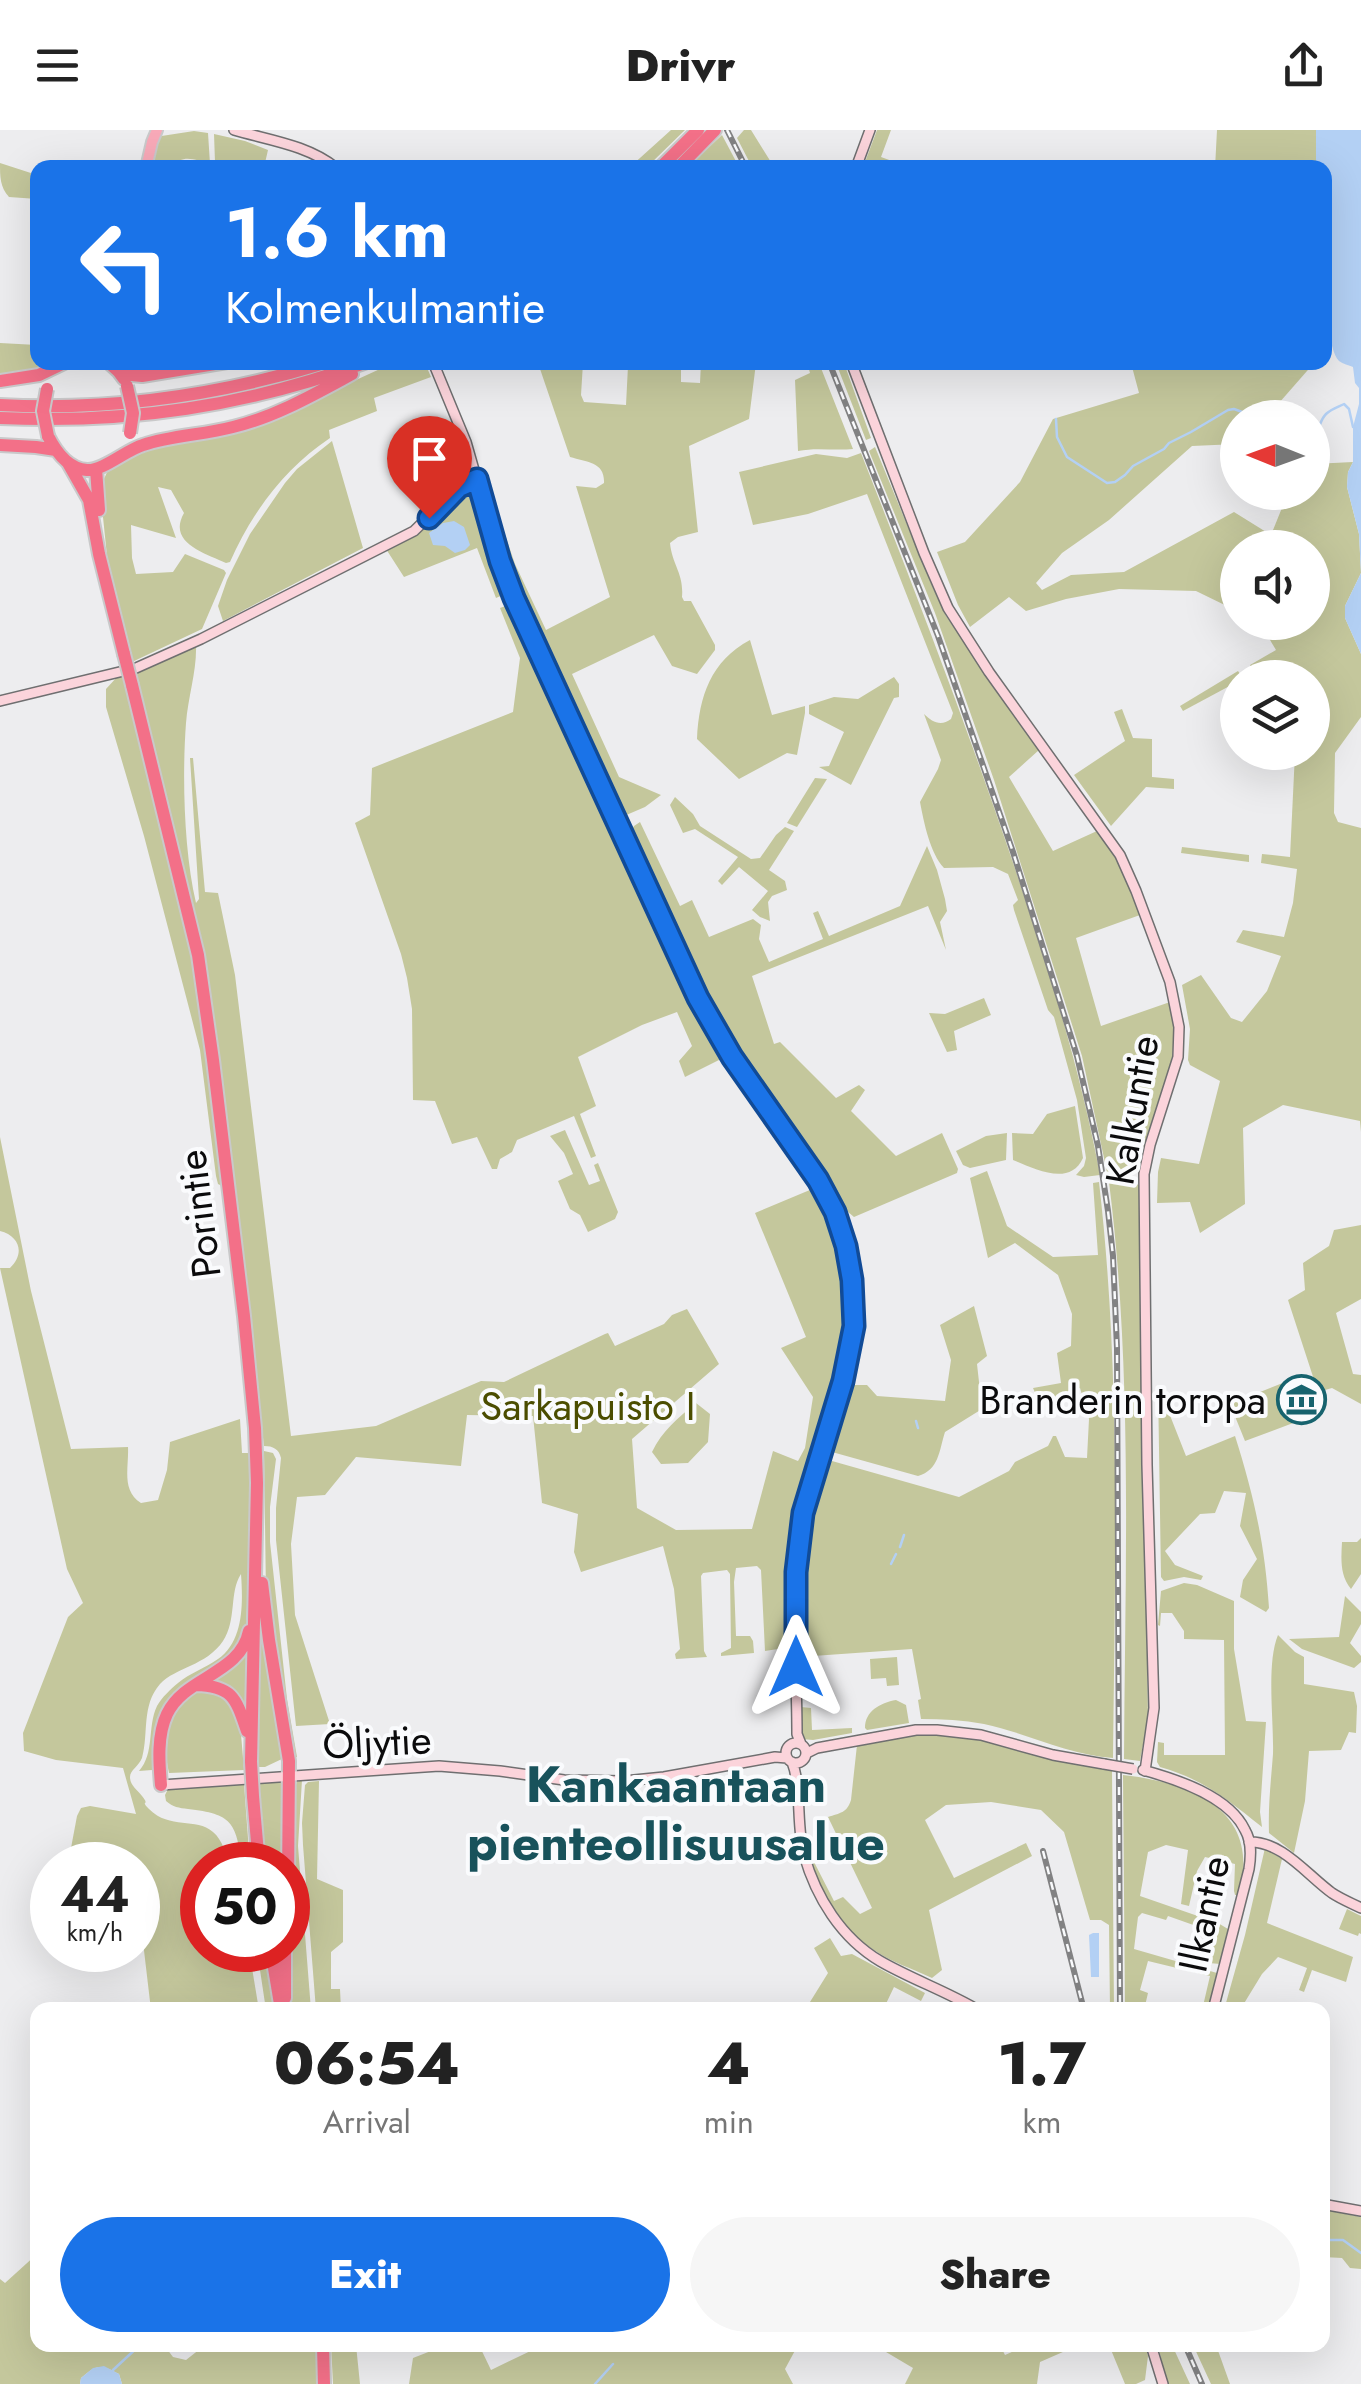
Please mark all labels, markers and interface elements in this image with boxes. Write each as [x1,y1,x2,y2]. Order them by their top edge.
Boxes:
text: Drivr [625,33,736,98]
icon: menu [30,38,85,93]
icon: share [1276,38,1331,93]
text: 1.6 km [225,182,449,283]
icon: left [60,200,190,330]
text: Kolmenkulmantie [225,275,545,340]
north arrow [1220,400,1330,510]
map controls [1220,400,1330,770]
pin [387,416,472,519]
icon: arrive [402,431,457,486]
button: sound [1220,530,1330,640]
button: layers [1220,660,1330,770]
street label: Kalkuntie [1090,1031,1174,1189]
street label: Porintie [162,1147,236,1281]
place label: Branderin torppa [979,1371,1266,1429]
museum icon: Branderin torppa [1275,1374,1327,1426]
park label: Sarkapuisto I [480,1377,696,1435]
position arrow [744,1615,848,1719]
street label: Öljytie [321,1710,433,1774]
district label: Kankaantaan pienteollisuusalue [467,1748,885,1879]
speed limit sign: 50 [180,1842,310,1972]
street label: Ilkantie [1163,1851,1245,1977]
text: 44 [60,1858,130,1931]
text: km/h [67,1914,123,1950]
text: 06:54 [274,2020,460,2107]
text: 4 [707,2020,751,2107]
text: 1.7 [997,2020,1086,2107]
text: Arrival [323,2099,411,2145]
text: min [704,2099,754,2145]
text: km [1022,2099,1061,2145]
button: Exit [60,2217,670,2332]
button: Share [690,2217,1300,2332]

